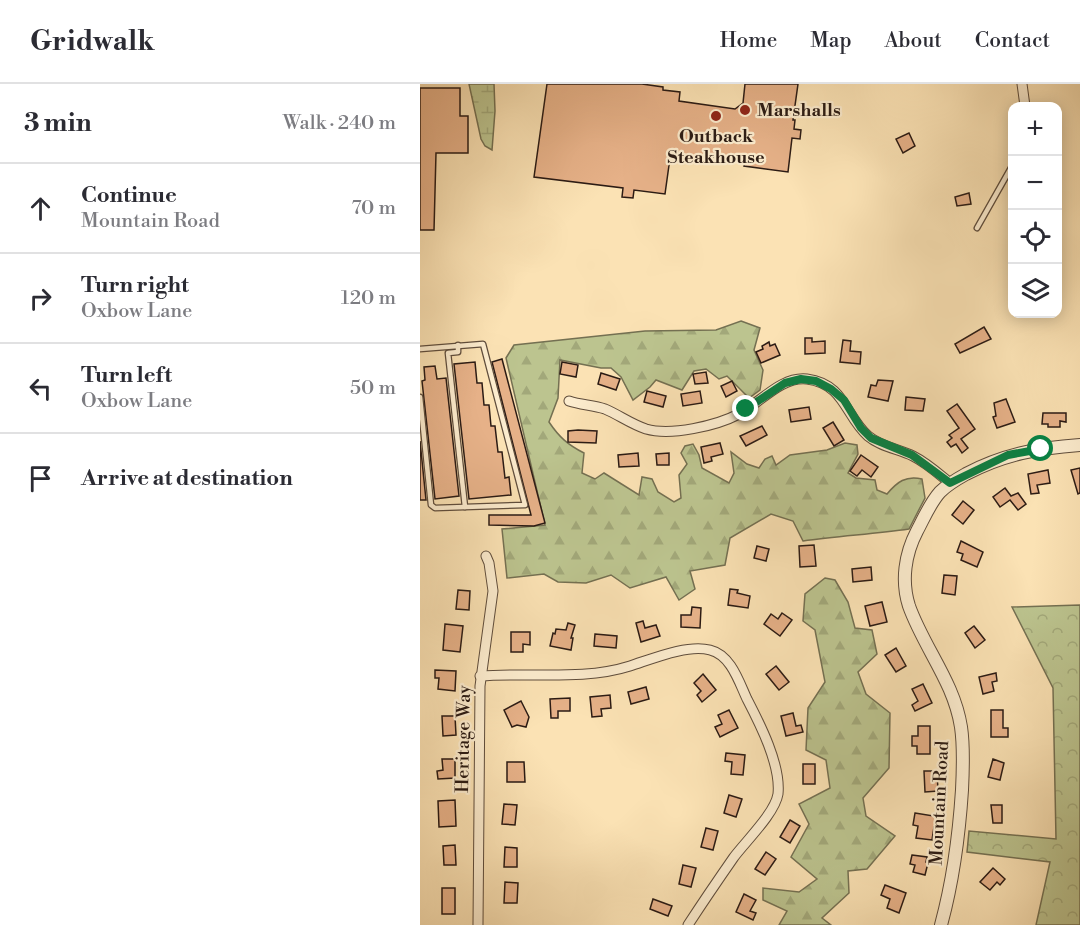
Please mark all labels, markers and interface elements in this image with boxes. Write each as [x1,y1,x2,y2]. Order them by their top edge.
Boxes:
text: Gridwalk [30,24,154,59]
text: Home [720,28,777,54]
text: Map [810,28,852,54]
text: About [885,28,942,54]
text: Contact [975,28,1050,54]
place label: Marshalls [757,99,841,122]
map controls [1008,102,1062,318]
button: + [1008,102,1062,156]
marker: Marshalls [738,103,752,117]
text: 3 min [24,107,92,139]
marker: Outback Steakhouse [709,109,723,123]
text: Walk · 240 m [283,111,396,136]
place label: Outback Steakhouse [667,125,765,169]
button: − [1008,156,1062,210]
text: Continue [81,182,177,209]
icon: ahead [24,192,57,225]
text: 70 m [352,196,396,221]
text: Mountain Road [81,209,220,234]
button: locate [1008,210,1062,264]
button: layers [1008,264,1062,318]
text: Turn right [81,272,189,299]
icon: right [24,282,57,315]
text: 120 m [341,286,396,311]
text: Oxbow Lane [81,299,192,324]
text: Turn left [81,362,172,389]
icon: left [24,372,57,405]
text: 50 m [350,376,396,401]
text: Oxbow Lane [81,389,192,414]
route end [732,395,758,421]
route start [1027,435,1053,461]
icon: arrive [24,462,57,495]
text: Arrive at destination [81,465,293,492]
street label: Heritage Way [451,685,476,793]
street label: Mountain Road [925,739,954,866]

